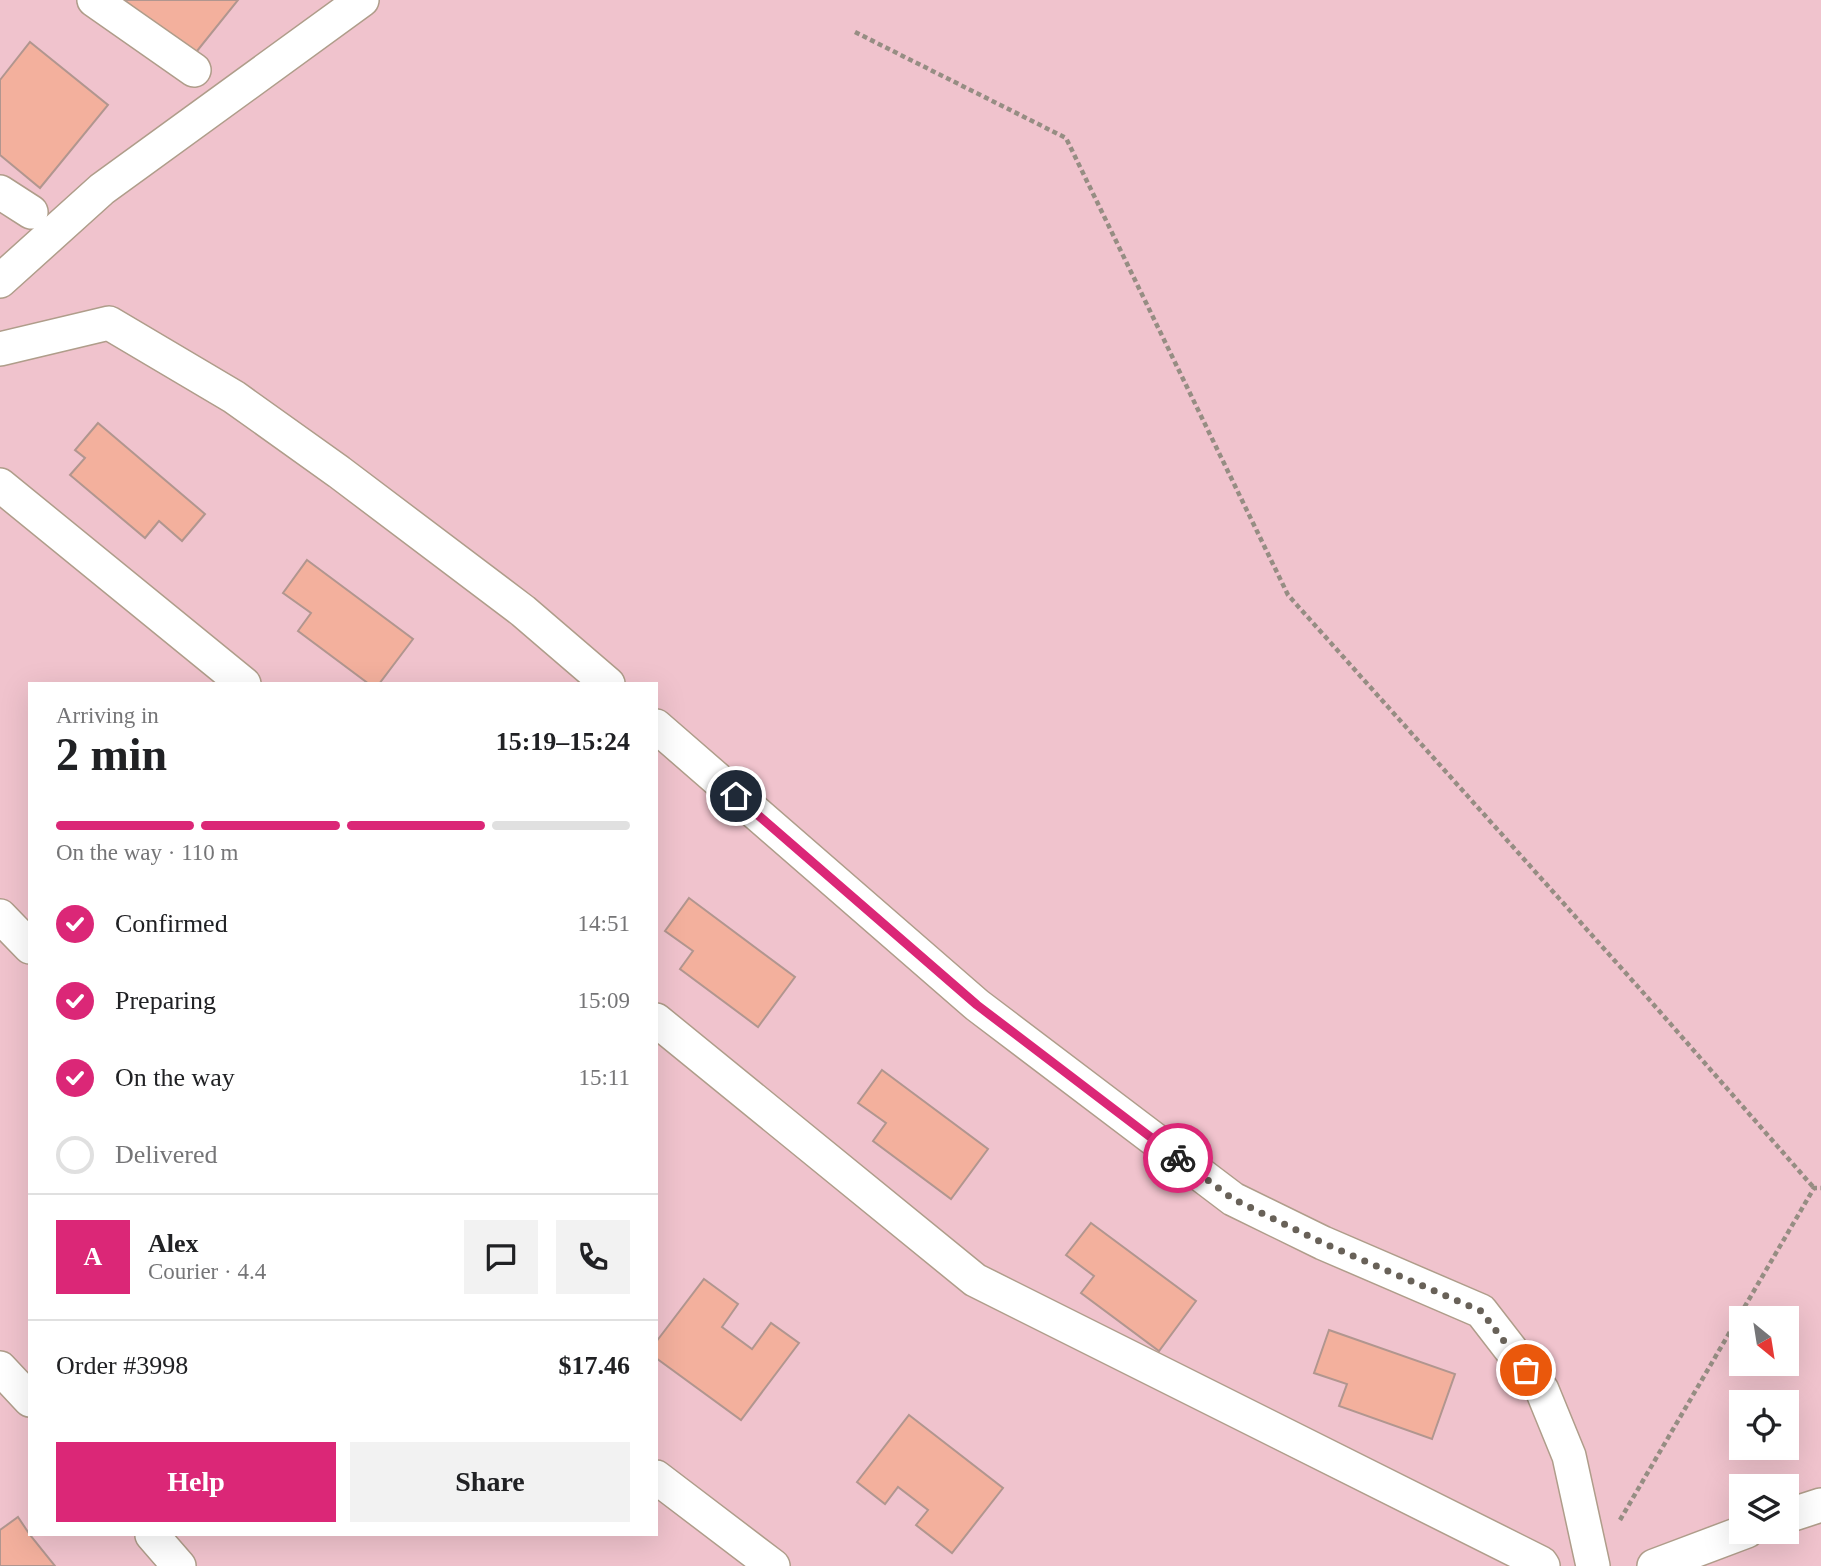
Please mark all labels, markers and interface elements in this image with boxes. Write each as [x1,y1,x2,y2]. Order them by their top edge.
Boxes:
text: Arriving in [56,703,159,728]
text: 15:19–15:24 [496,727,630,756]
text: 2 min [56,729,167,780]
pin [706,766,766,826]
icon: home [717,777,755,815]
text: On the way · 110 m [56,840,238,865]
icon: check [56,905,94,943]
text: Confirmed [115,909,228,938]
text: 14:51 [578,911,630,936]
icon: check [56,982,94,1020]
text: Preparing [115,986,216,1015]
text: 15:09 [578,988,630,1013]
icon: check [56,1059,94,1097]
text: On the way [115,1063,235,1092]
text: 15:11 [578,1065,630,1090]
courier [1143,1123,1213,1193]
icon: bike [1159,1139,1197,1177]
text: Delivered [115,1140,218,1169]
button: chat [464,1220,538,1294]
button: phone [556,1220,630,1294]
text: Alex [148,1229,199,1258]
text: A [84,1242,102,1271]
text: Courier · 4.4 [148,1259,266,1284]
north arrow [1729,1306,1799,1376]
map controls [1729,1306,1799,1544]
pin [1496,1340,1556,1400]
text: Order #3998 [56,1351,188,1380]
text: $17.46 [559,1351,630,1380]
icon: bag [1507,1351,1545,1389]
button: locate [1729,1390,1799,1460]
button: Help [56,1442,336,1522]
button: Share [350,1442,630,1522]
button: layers [1729,1474,1799,1544]

